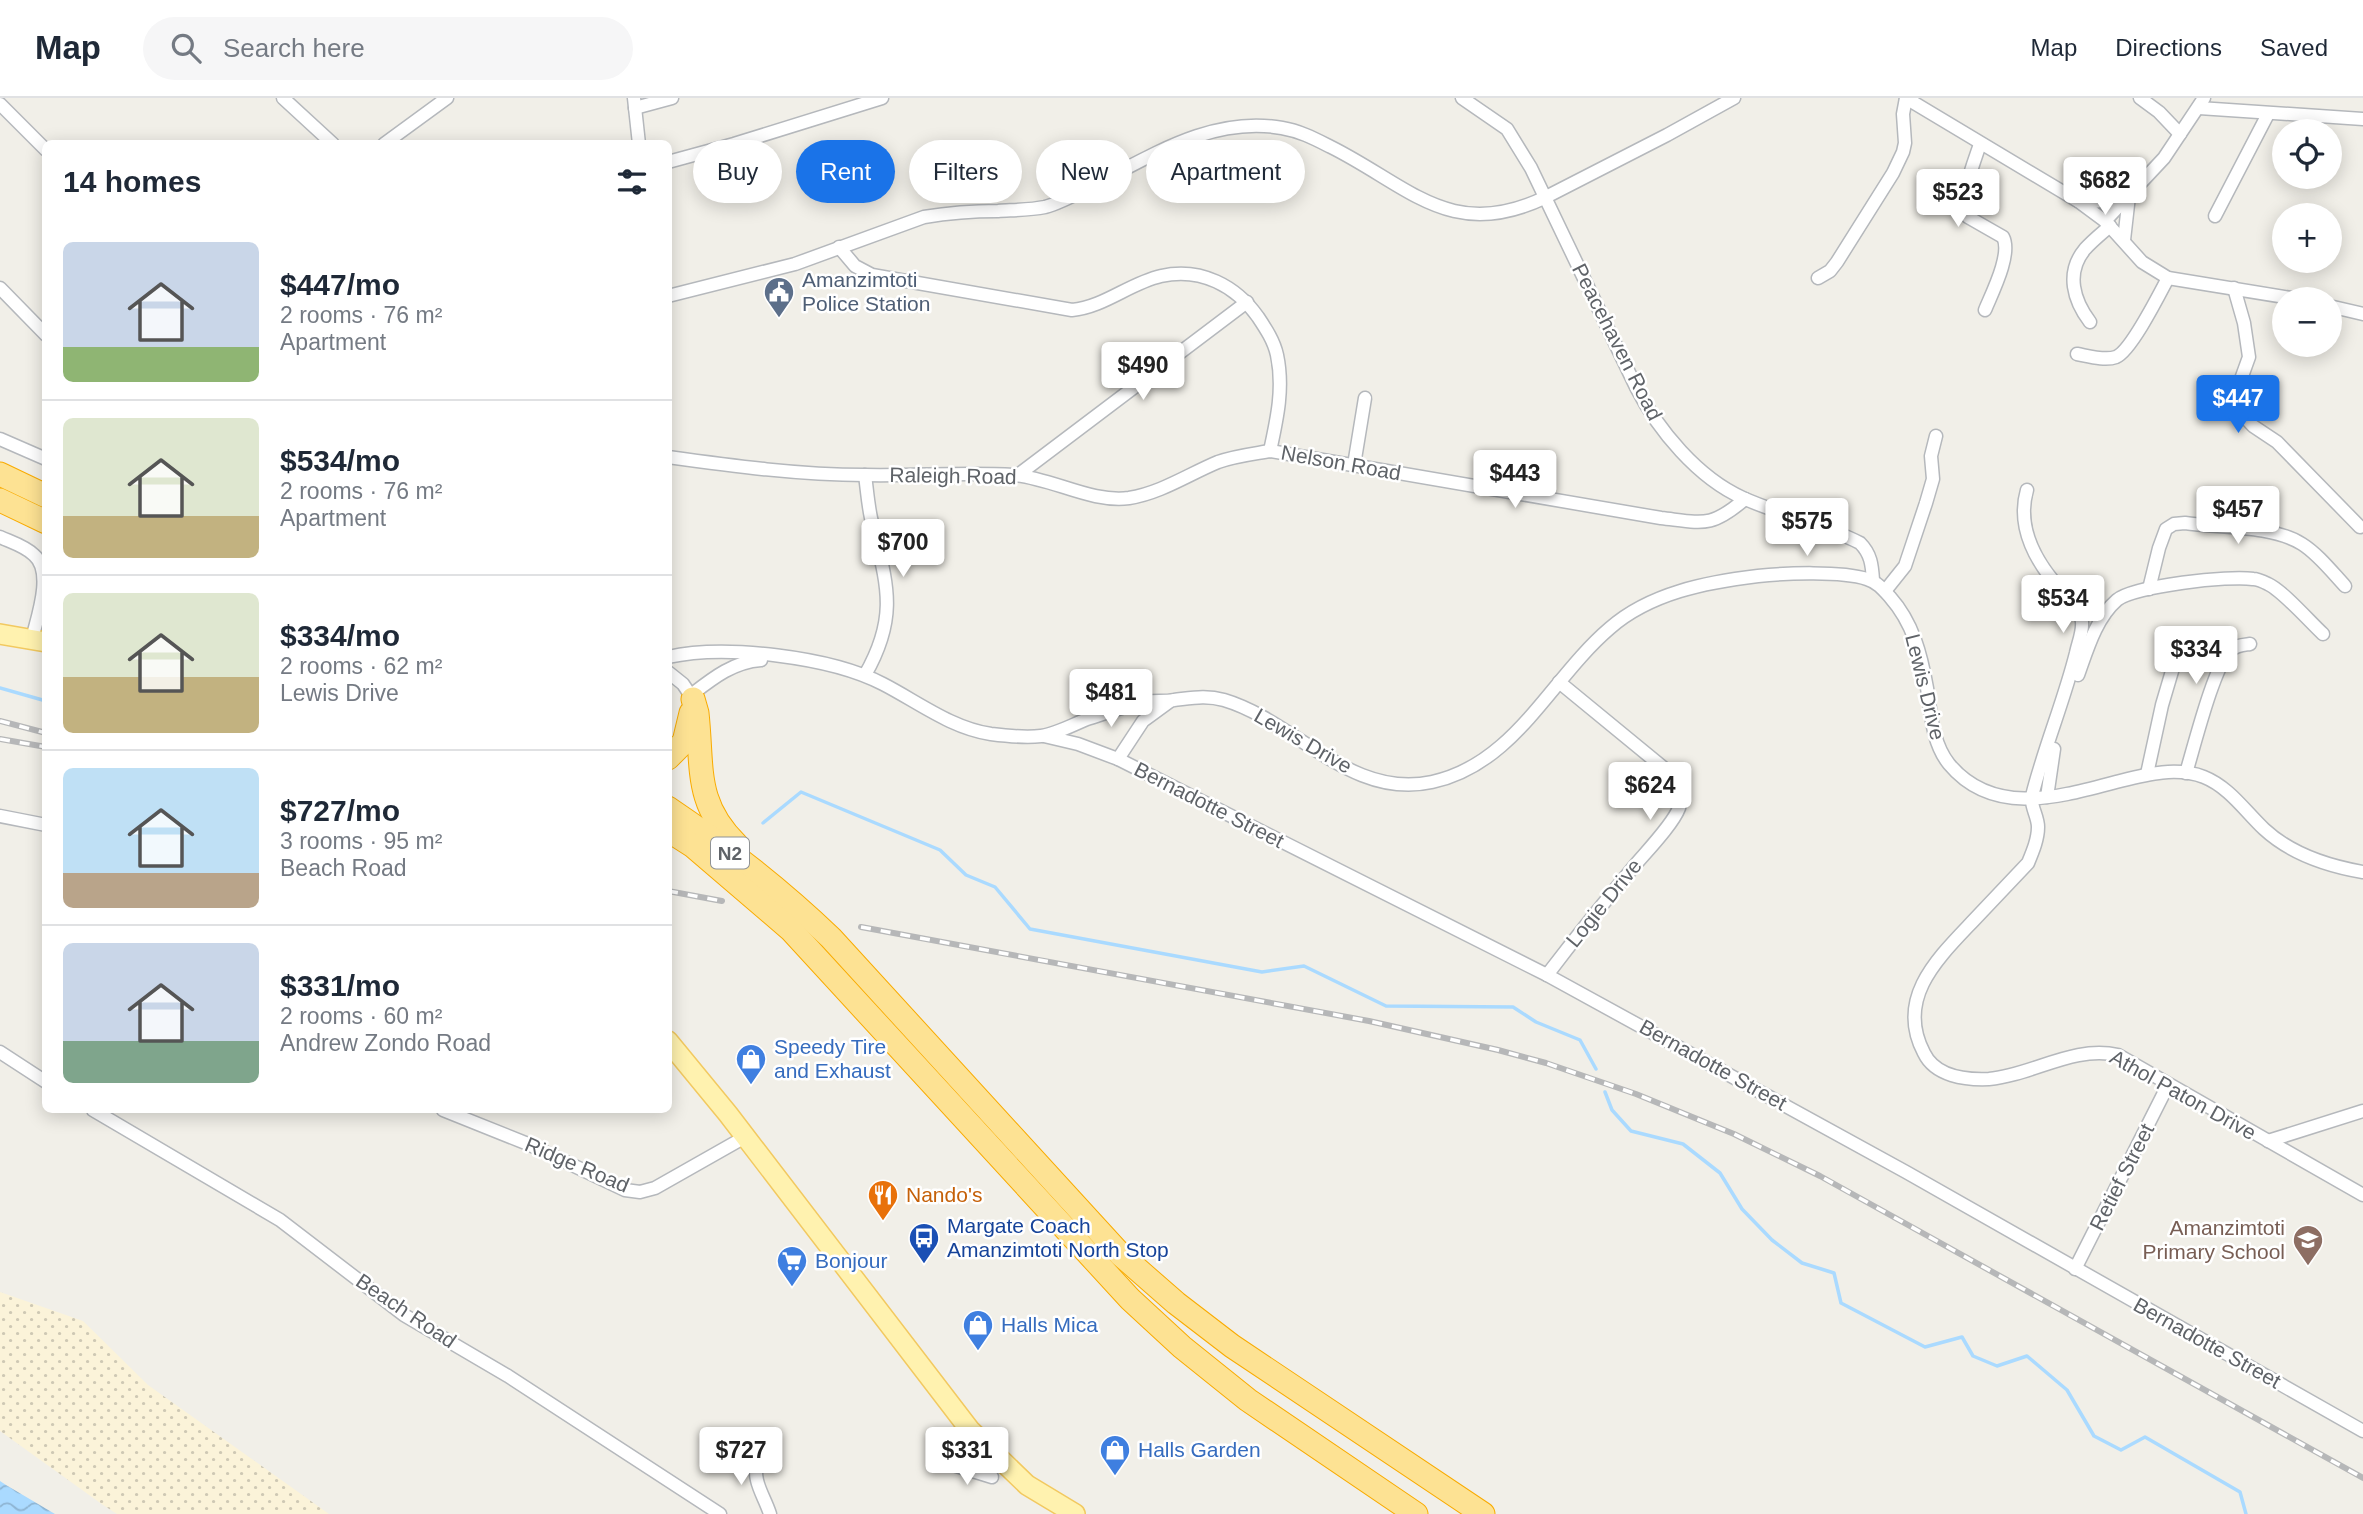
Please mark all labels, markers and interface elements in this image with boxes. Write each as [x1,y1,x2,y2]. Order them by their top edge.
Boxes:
search box [143,17,633,80]
text: Map [35,29,101,66]
icon: search [167,29,205,67]
text: Search here [223,33,365,63]
text: Map [2031,34,2077,61]
text: Directions [2115,34,2222,61]
text: Saved [2260,34,2328,61]
map controls [2272,119,2342,357]
button: locate [2272,119,2342,189]
chip: Buy [693,140,782,203]
chip: Rent [796,140,895,203]
chip: Filters [909,140,1022,203]
chip: New [1036,140,1132,203]
chip: Apartment [1146,140,1305,203]
pin: $682 [2064,158,2146,217]
icon: filters [613,163,651,201]
text: 14 homes [63,165,201,198]
text: $682 [2079,167,2131,193]
pin: $523 [1917,170,1999,229]
text: $523 [1932,179,1984,205]
button: + [2272,203,2342,273]
street label: Peacehaven Road [1568,260,1667,424]
text: $447/mo [280,268,400,301]
place label: Amanzimtoti Police Station [802,268,930,315]
icon: home [119,270,203,354]
public building icon: Amanzimtoti Police Station [762,275,796,319]
button: − [2272,287,2342,357]
text: 2 rooms · 76 m² [280,302,442,328]
text: Apartment [280,329,386,355]
pin: $490 [1102,342,1184,402]
text: $490 [1117,352,1169,378]
pin: $447 [2197,376,2279,435]
text: $447 [2212,385,2264,411]
street label: Nelson Road [1279,441,1403,484]
text: $534/mo [280,444,400,477]
icon: home [119,446,203,530]
pin: $443 [1474,450,1556,510]
text: $443 [1489,460,1541,486]
street label: Raleigh Road [889,463,1017,488]
text: 2 rooms · 76 m² [280,478,442,504]
pin: $457 [2197,486,2279,546]
text: $457 [2212,496,2264,522]
pin: $575 [1766,498,1848,558]
text: Apartment [280,505,386,531]
text: $575 [1781,508,1833,534]
pin: $700 [862,519,944,579]
text: $700 [877,529,929,555]
pin: $534 [2022,575,2104,635]
text: $534 [2037,585,2089,611]
text: $334/mo [280,619,400,652]
icon: home [119,621,203,705]
pin: $334 [2155,626,2237,686]
street label: Lewis Drive [1901,631,1950,742]
text: $334 [2170,636,2222,662]
text: 2 rooms · 62 m² [280,653,442,679]
pin: $481 [1070,670,1152,729]
text: $481 [1085,679,1137,705]
text: Lewis Drive [280,680,399,706]
street label: Lewis Drive [1251,703,1356,778]
street label: Bernadotte Street [1131,757,1288,852]
pin: $624 [1609,762,1691,822]
text: $624 [1624,772,1676,798]
text: $727/mo [280,794,400,827]
icon: home [119,796,203,880]
text: 3 rooms · 95 m² [280,828,442,854]
road number: N2 [711,838,749,868]
street label: Logie Drive [1561,854,1646,951]
text: Beach Road [280,855,407,881]
text: $331/mo [280,969,400,1002]
icon: home [119,971,203,1055]
text: 2 rooms · 60 m² [280,1003,442,1029]
street label: Bernadotte Street [1636,1015,1791,1115]
text: Andrew Zondo Road [280,1030,491,1056]
place label: Speedy Tire and Exhaust [774,1035,891,1082]
shop icon: Speedy Tire and Exhaust [734,1042,768,1086]
street label: Athol Paton Drive [2106,1045,2260,1144]
street label: Retief Street [2085,1119,2158,1234]
street label: Ridge Road [522,1132,633,1197]
restaurant icon: Nando's [866,1178,900,1222]
place label: Nando's [906,1183,982,1206]
place label: Margate Coach Amanzimtoti North Stop [947,1214,1169,1261]
place label: Amanzimtoti Primary School [2143,1216,2285,1263]
bus stop icon: Margate Coach Amanzimtoti North Stop [907,1221,941,1265]
school or university icon: Amanzimtoti Primary School [2291,1223,2325,1267]
supermarket icon: Bonjour [775,1244,809,1288]
place label: Bonjour [815,1249,887,1272]
street label: Beach Road [352,1269,461,1352]
street label: Bernadotte Street [2130,1293,2285,1393]
shop icon: Halls Mica [961,1308,995,1352]
place label: Halls Mica [1001,1313,1098,1336]
pin: $727 [700,1428,782,1487]
pin: $331 [926,1428,1008,1487]
shop icon: Halls Garden [1098,1433,1132,1477]
text: $727 [715,1437,767,1463]
text: $331 [941,1437,993,1463]
place label: Halls Garden [1138,1438,1261,1461]

